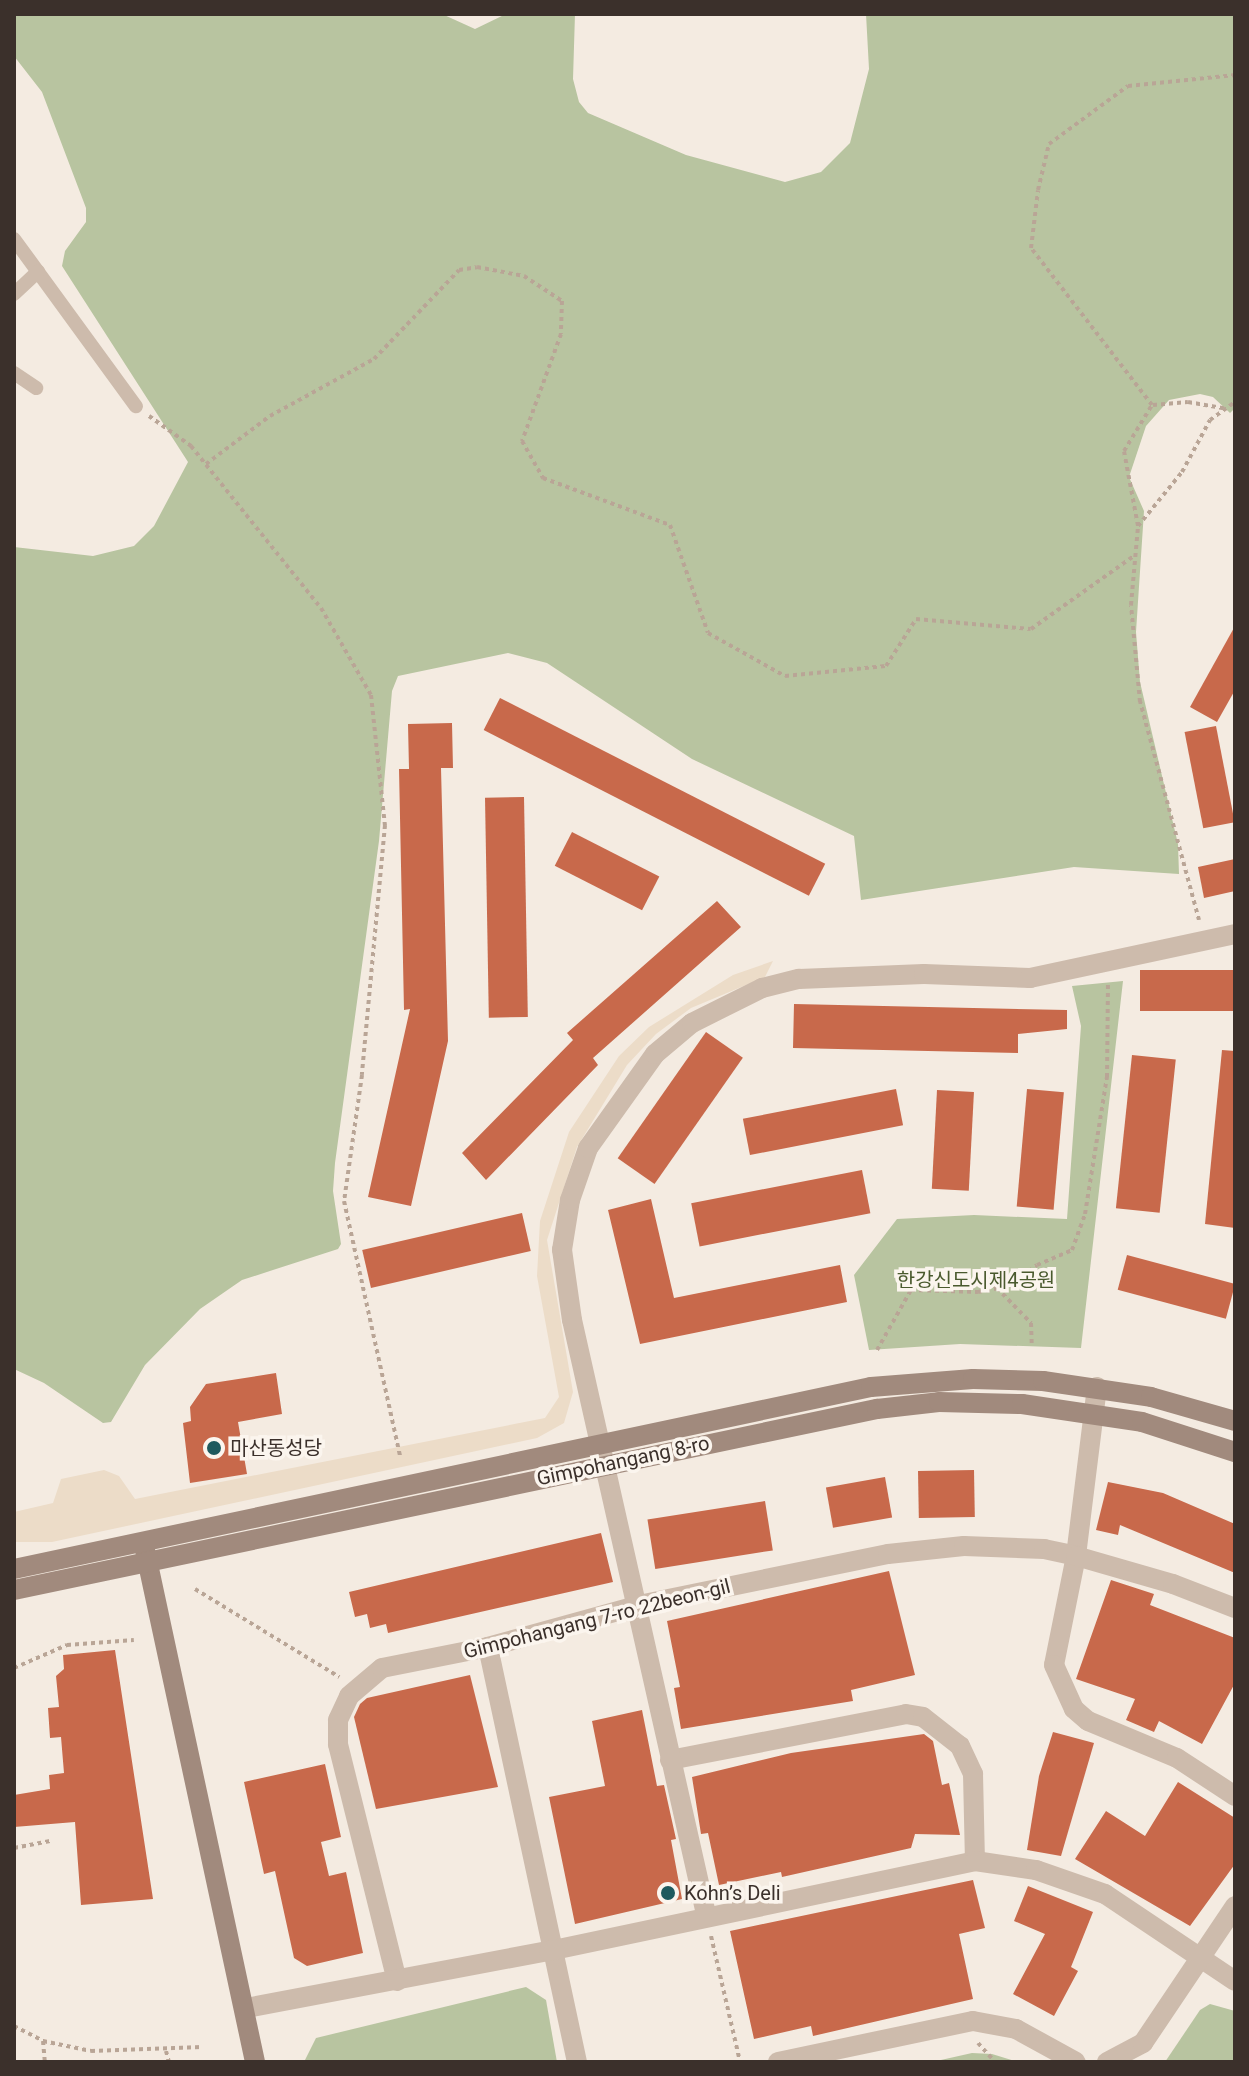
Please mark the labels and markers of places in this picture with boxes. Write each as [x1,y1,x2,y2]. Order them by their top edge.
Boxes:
place label: 마산동성당 [230,1436,322,1460]
marker: 마산동성당 [205,1439,223,1457]
place label: Kohn’s Deli [684,1881,781,1905]
marker: Kohn’s Deli [659,1884,677,1902]

